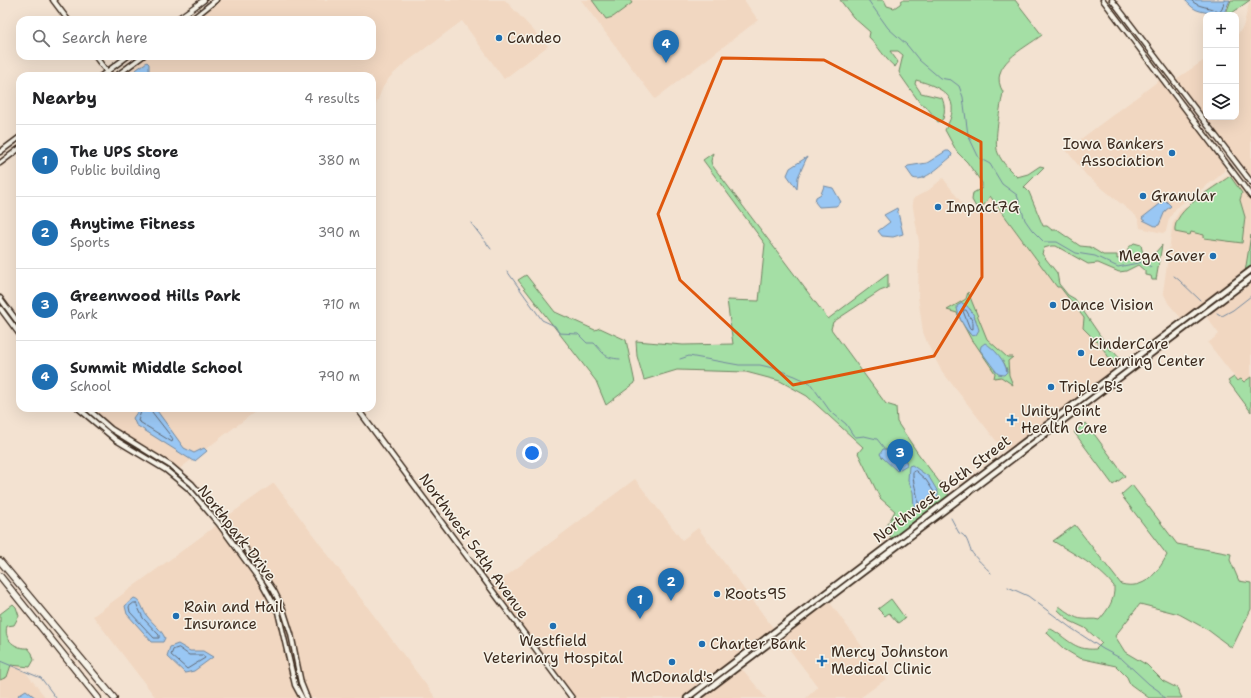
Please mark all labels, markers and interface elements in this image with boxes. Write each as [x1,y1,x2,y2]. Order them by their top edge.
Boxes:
map controls [1203,12,1239,120]
button: + [1203,12,1239,48]
search box [16,16,376,60]
icon: search [30,27,52,49]
text: Search here [62,28,148,48]
place label: Candeo [507,28,561,48]
pin: 4 [653,30,679,63]
marker: Candeo [494,33,504,43]
button: − [1203,48,1239,84]
button: layers [1203,84,1239,120]
text: Nearby [32,87,97,109]
text: 4 results [304,90,360,107]
place label: Iowa Bankers Association [1063,134,1164,171]
text: The UPS Store [70,142,178,162]
marker: Iowa Bankers Association [1167,148,1177,158]
text: 1 [42,152,48,169]
text: 380 m [318,152,360,169]
text: Public building [70,162,161,179]
place label: Granular [1151,186,1216,206]
marker: Granular [1138,191,1148,201]
place label: Impact7G [946,197,1019,217]
marker: Impact7G [933,202,943,212]
text: Anytime Fitness [70,214,195,234]
text: 2 [40,224,50,241]
text: 390 m [318,224,360,241]
text: Sports [70,234,110,251]
place label: Mega Saver [1119,246,1205,266]
marker: Mega Saver [1208,251,1218,261]
text: Greenwood Hills Park [70,286,241,306]
place label: Dance Vision [1061,295,1153,315]
text: 3 [40,296,50,313]
text: 710 m [322,296,360,313]
marker: Dance Vision [1048,300,1058,310]
text: Park [70,306,98,323]
place label: KinderCare Learning Center [1089,334,1205,371]
marker: KinderCare Learning Center [1076,348,1086,358]
text: Summit Middle School [70,358,242,378]
text: 4 [40,368,50,385]
text: 790 m [318,368,360,385]
place label: Triple B's [1059,377,1123,397]
text: School [70,378,111,395]
marker: Triple B's [1046,382,1056,392]
place label: Unity Point Health Care [1021,401,1107,438]
marker: Unity Point Health Care [1006,414,1018,426]
street label: Northwest 86th Street [869,431,1015,547]
pin: 3 [887,439,913,472]
your location [522,443,542,463]
street label: Northwest 54th Avenue [414,469,534,623]
street label: Northpark Drive [193,481,281,585]
pin: 2 [658,568,684,601]
place label: Roots95 [725,584,786,604]
pin: 1 [627,586,653,619]
marker: Roots95 [712,589,722,599]
place label: Rain and Hail Insurance [184,597,284,634]
marker: Rain and Hail Insurance [171,611,181,621]
marker: Westfield Veterinary Hospital [548,621,558,631]
place label: Westfield Veterinary Hospital [483,631,624,668]
place label: Charter Bank [710,634,806,654]
marker: Charter Bank [697,639,707,649]
place label: Mercy Johnston Medical Clinic [831,642,948,679]
marker: Mercy Johnston Medical Clinic [816,655,828,667]
marker: McDonald's [667,657,677,667]
place label: McDonald's [631,667,713,687]

